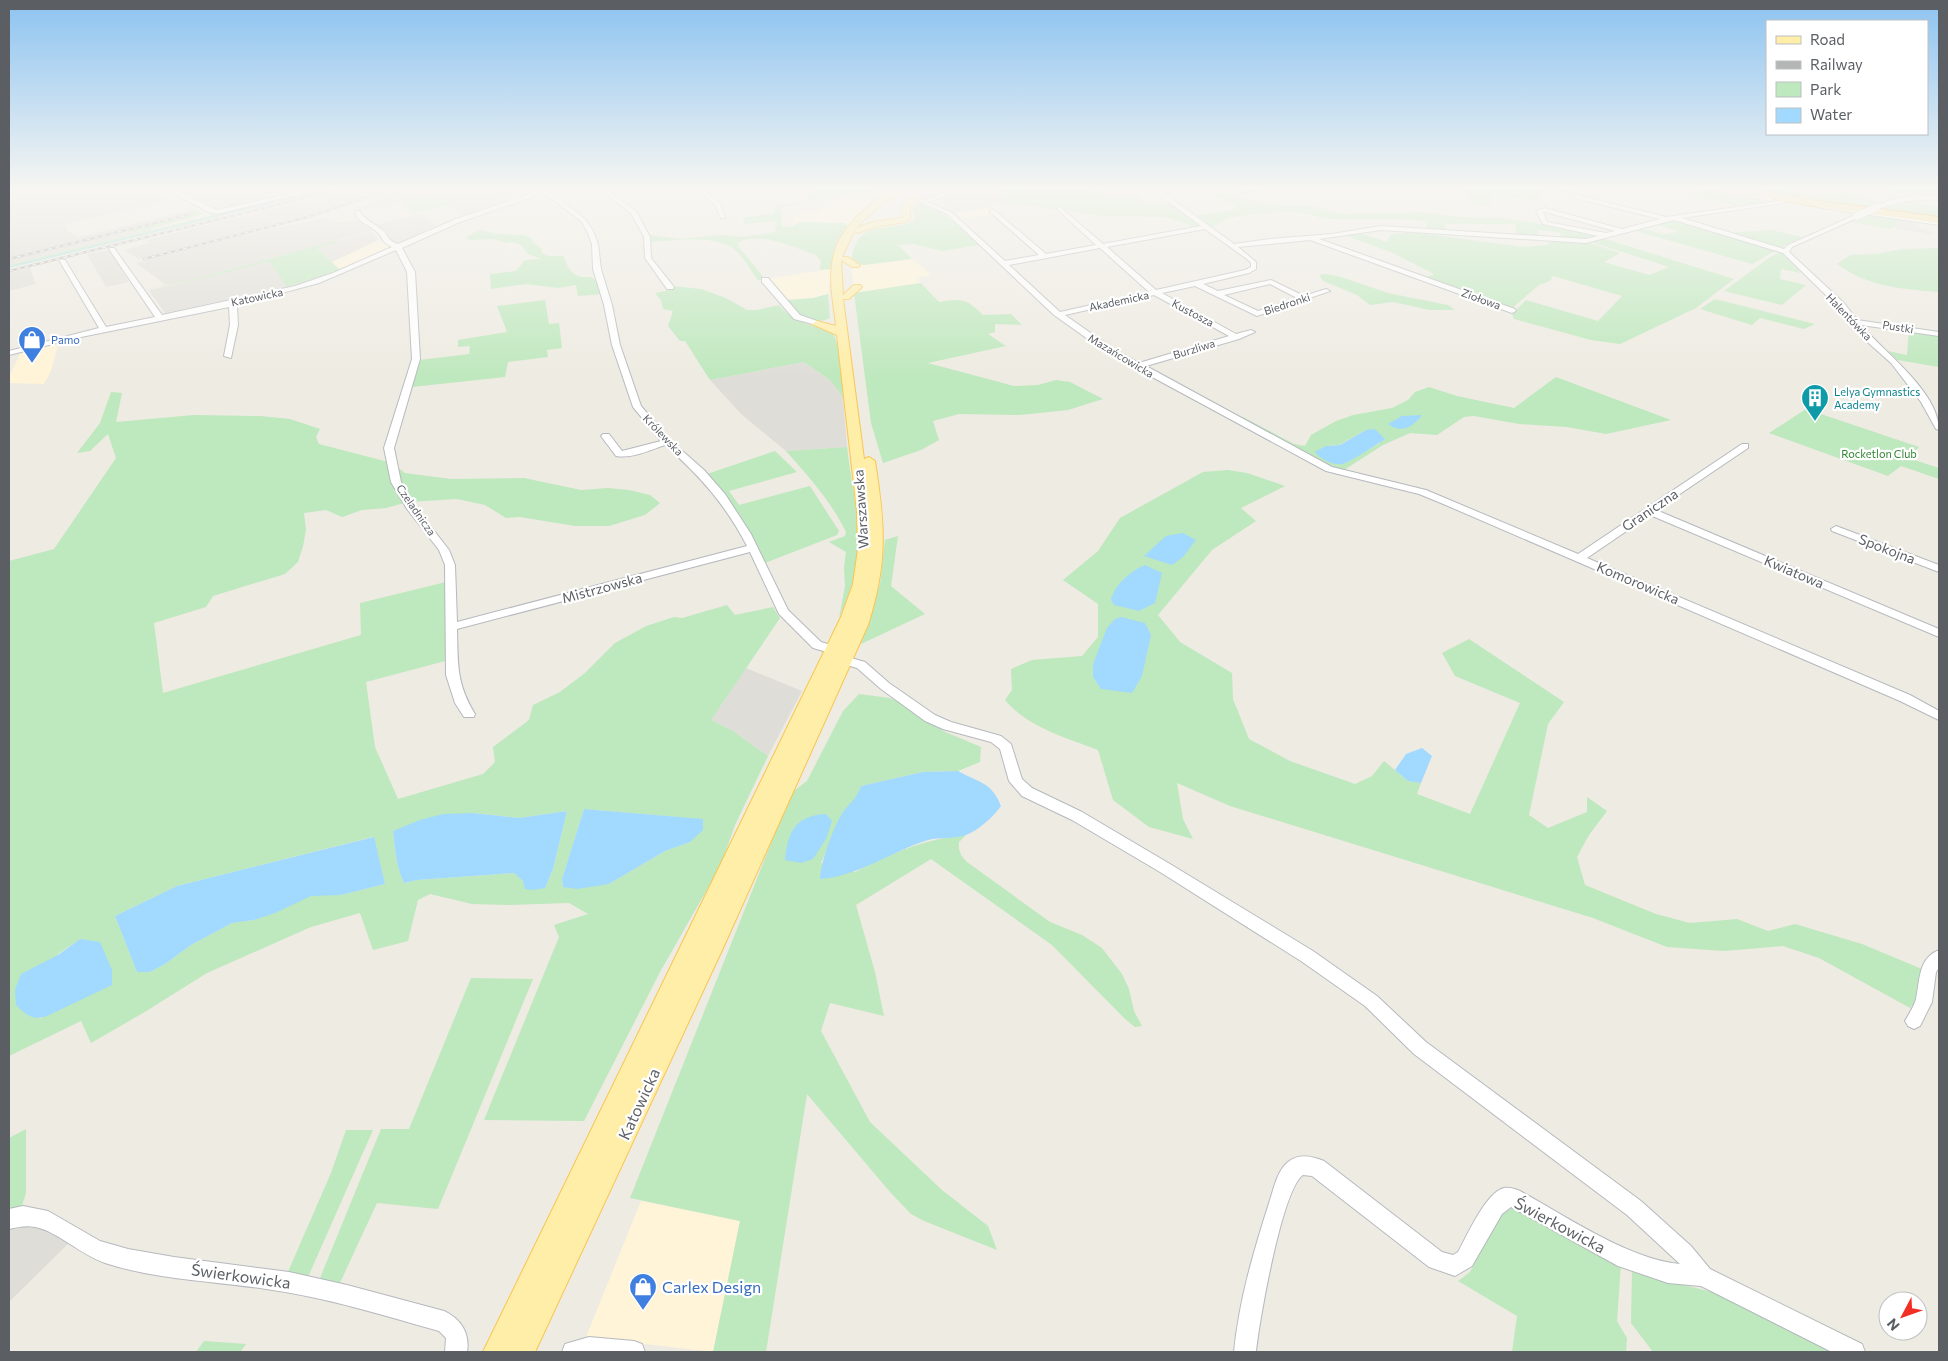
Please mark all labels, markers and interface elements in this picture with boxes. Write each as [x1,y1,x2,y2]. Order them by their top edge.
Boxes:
legend [1766,20,1928,135]
text: Road [1810,30,1845,48]
text: Railway [1810,55,1863,73]
text: Park [1810,80,1841,98]
text: Water [1810,105,1852,123]
street label: Katowicka [230,285,284,308]
street label: Ziołowa [1460,285,1503,312]
street label: Akademicka [1088,288,1150,313]
street label: Biedronki [1262,290,1312,317]
street label: Halentówka [1824,290,1875,343]
street label: Kustosza [1170,296,1216,329]
street label: Pustki [1882,318,1915,335]
shop icon: Pamo [17,325,47,364]
street label: Mazańcowicka [1086,331,1156,380]
place label: Pamo [51,333,80,346]
street label: Burzliwa [1171,336,1216,361]
building icon: Lelya Gymnastics Academy [1800,383,1830,422]
place label: Lelya Gymnastics Academy [1834,385,1920,411]
street label: Królewska [641,411,686,458]
park label: Rocketlon Club [1841,447,1917,460]
street label: Warszawska [849,469,872,549]
street label: Czeladnicza [394,482,439,538]
street label: Graniczna [1618,485,1681,534]
street label: Spokojna [1856,530,1918,567]
street label: Kwiatowa [1762,551,1827,592]
street label: Komorowicka [1594,558,1682,608]
street label: Mistrzowska [560,569,644,606]
street label: Katowicka [614,1065,663,1143]
street label: Świerkowicka [1512,1193,1609,1256]
street label: Świerkowicka [190,1259,292,1292]
shop icon: Carlex Design [628,1272,658,1311]
place label: Carlex Design [662,1277,761,1296]
north arrow [1878,1291,1928,1341]
text: N [1883,1315,1903,1334]

